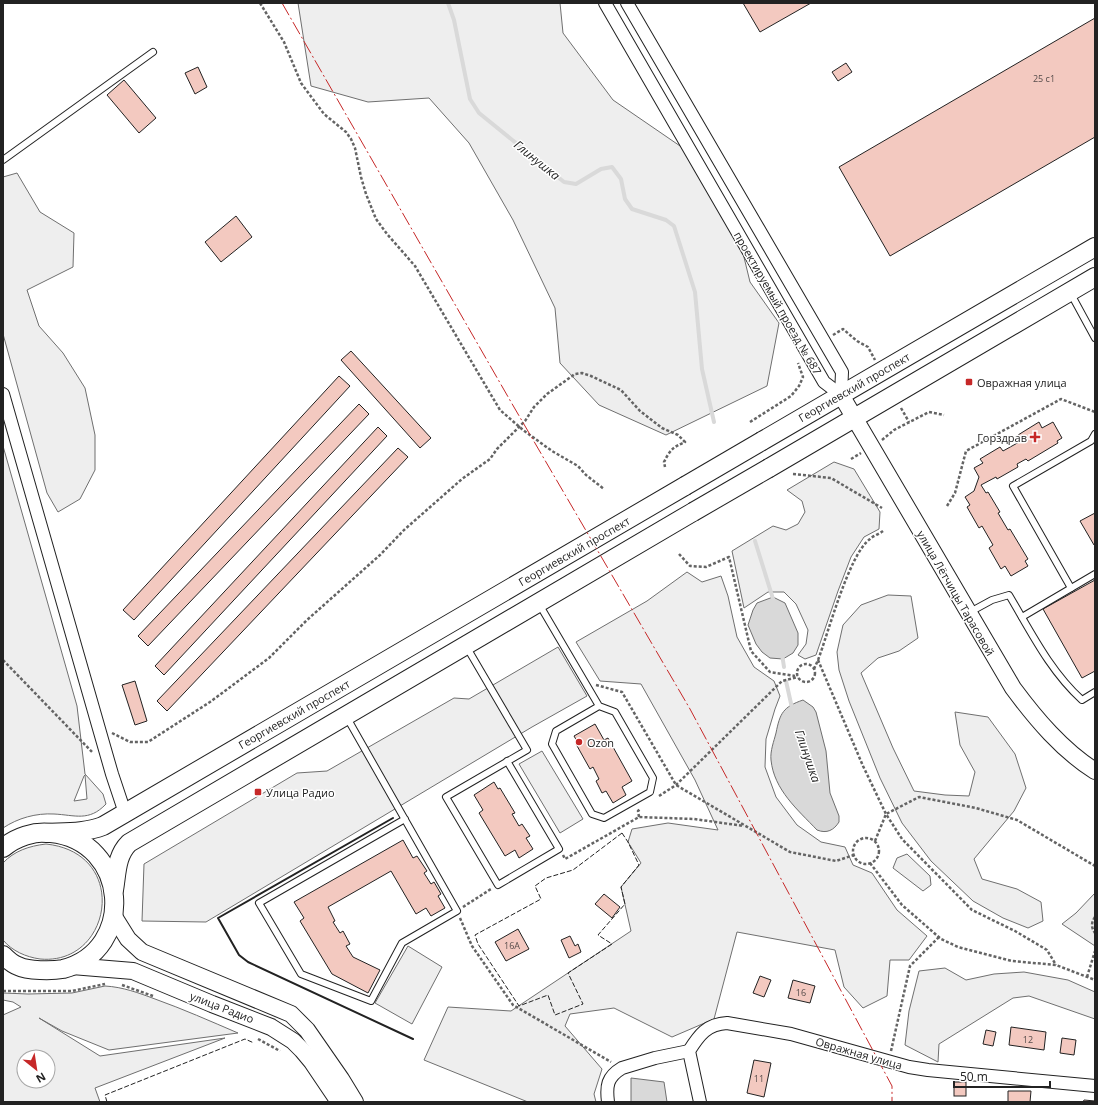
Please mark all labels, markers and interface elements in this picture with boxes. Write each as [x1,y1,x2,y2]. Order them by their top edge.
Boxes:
house number: 25 с1 [1033,72,1055,85]
water label: Глинушка [510,136,564,184]
street label: проектируемый проезд № 687 [731,229,825,377]
street label: Георгиевский проспект [795,349,913,425]
place label: Овражная улица [977,375,1067,390]
marker: Овражная улица [964,377,974,387]
place label: Горздрав [977,430,1027,445]
marker: Горздрав [1030,432,1040,442]
street label: Георгиевский проспект [515,513,633,589]
street label: улица Лётчицы Тарасовой [914,528,998,658]
street label: Георгиевский проспект [235,676,353,752]
water label: Глинушка [791,727,825,785]
place label: Ozon [587,735,614,750]
marker: Ozon [574,737,584,747]
place label: Улица Радио [266,785,335,800]
marker: Улица Радио [253,787,263,797]
house number: 16А [504,939,520,952]
house number: 16 [796,986,806,999]
street label: улица Радио [188,988,256,1026]
street label: Овражная улица [814,1033,904,1073]
house number: 12 [1023,1033,1033,1046]
north arrow [16,1049,56,1089]
scale bar [954,1063,1050,1089]
text: 50 m [960,1068,988,1085]
text: N [34,1069,49,1087]
house number: 11 [754,1072,764,1085]

